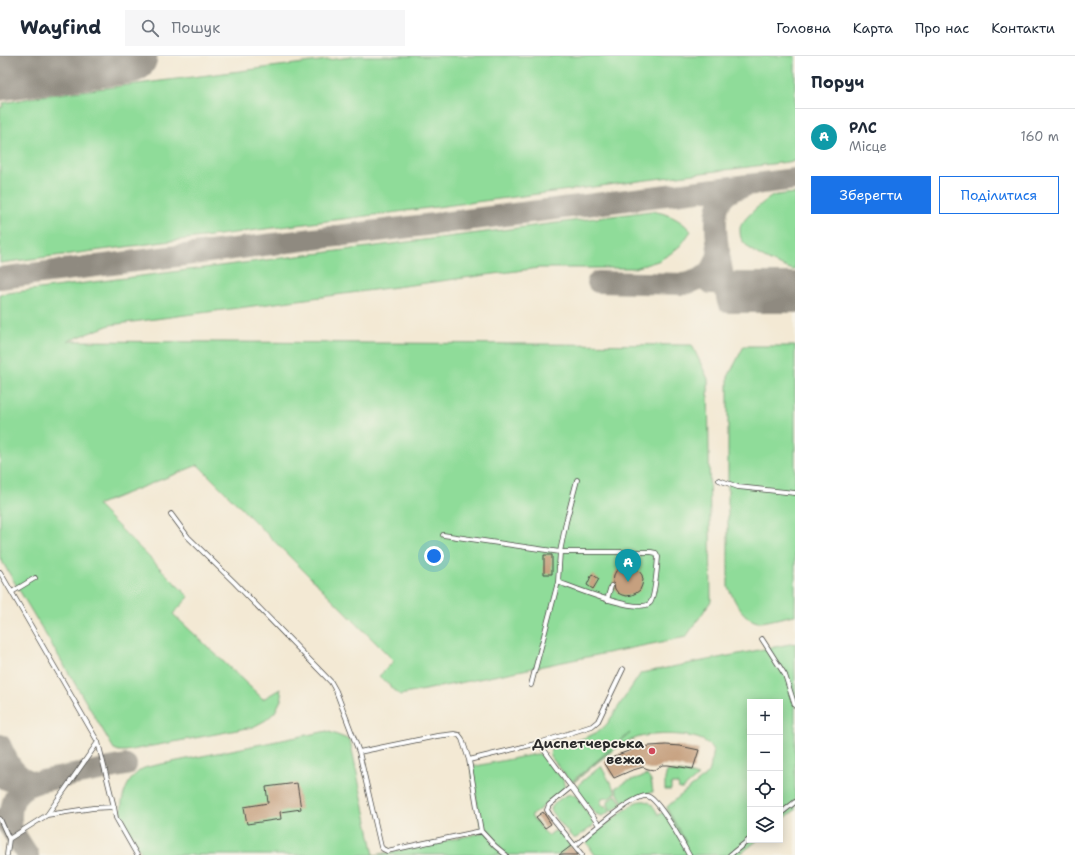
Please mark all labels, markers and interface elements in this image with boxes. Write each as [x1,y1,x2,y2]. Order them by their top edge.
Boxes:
search box [125,10,405,46]
text: Wayfind [20,15,101,40]
icon: search [139,17,161,39]
text: Пошук [171,18,220,38]
text: Головна [776,19,831,37]
text: Карта [853,19,893,37]
text: Про нас [915,19,969,37]
text: Контакти [991,19,1055,37]
text: Поруч [811,71,864,93]
text: РЛС [849,118,877,138]
text: A [819,128,829,145]
text: 160 m [1021,128,1059,145]
text: Місце [849,138,887,155]
button: Зберегти [811,176,931,214]
button: Поділитися [939,176,1059,214]
your location [424,546,444,566]
pin: A [615,549,641,582]
map controls [747,699,783,843]
button: + [747,699,783,735]
place label: Диспетчерська вежа [532,734,644,768]
button: − [747,735,783,771]
marker: Диспетчерська вежа [647,746,657,756]
button: locate [747,771,783,807]
button: layers [747,807,783,843]

